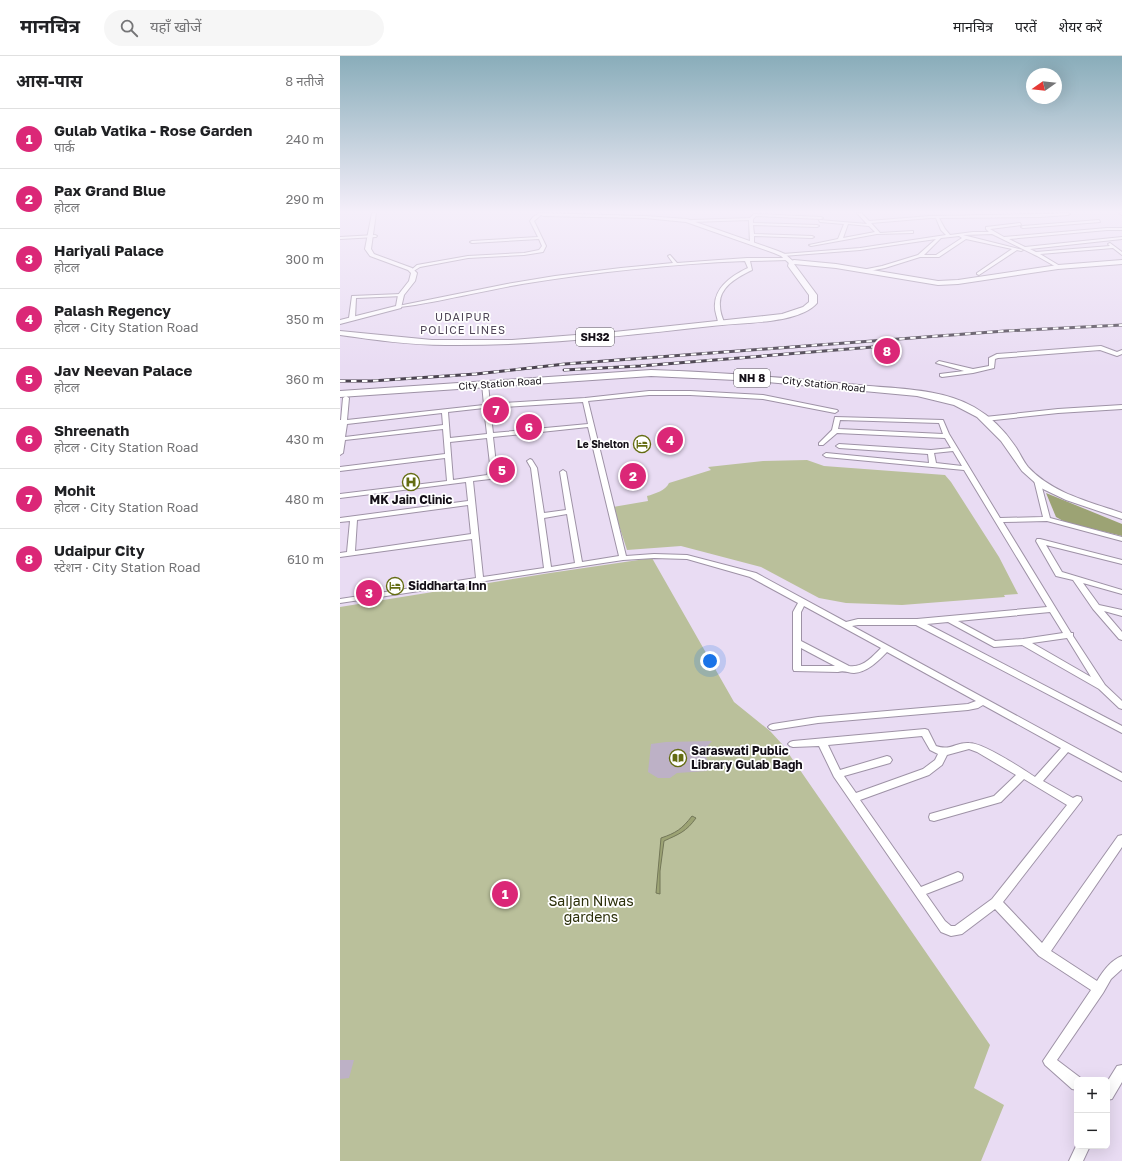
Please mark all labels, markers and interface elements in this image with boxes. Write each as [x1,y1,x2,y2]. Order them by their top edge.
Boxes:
search box [104,10,384,46]
text: मानचित्र [20,14,80,37]
icon: search [118,17,140,39]
text: यहाँ खोजें [150,17,201,35]
text: मानचित्र [953,18,993,35]
text: परतें [1015,18,1037,35]
text: शेयर करें [1059,18,1102,35]
north arrow [1026,68,1062,104]
text: आस-पास [16,70,83,91]
text: 8 नतीजे [285,73,324,89]
text: Gulab Vatika - Rose Garden [54,121,252,139]
text: 1 [26,131,32,147]
text: 240 m [286,131,324,147]
text: पार्क [54,139,75,155]
text: Pax Grand Blue [54,181,166,199]
text: 2 [25,191,33,207]
text: 290 m [286,191,324,207]
text: होटल [54,199,80,215]
text: Hariyali Palace [54,241,164,259]
text: 3 [25,251,33,267]
text: 300 m [286,251,324,267]
text: होटल [54,259,80,275]
text: Palash Regency [54,301,171,319]
district label: UDAIPUR POLICE LINES [420,310,506,336]
text: 4 [25,311,33,327]
text: 350 m [286,311,324,327]
text: होटल · City Station Road [54,319,198,335]
road number: SH32 [576,328,614,346]
pin: 8 [874,336,900,366]
text: Jav Neevan Palace [54,361,192,379]
road number: NH 8 [734,369,770,387]
text: 5 [25,371,33,387]
text: 360 m [286,371,324,387]
street label: City Station Road [458,374,542,392]
street label: City Station Road [782,374,866,394]
text: होटल [54,379,80,395]
pin: 7 [483,395,509,425]
pin: 6 [516,412,542,442]
text: Shreenath [54,421,129,439]
pin: 4 [657,425,683,455]
text: 6 [25,431,33,447]
text: 430 m [286,431,324,447]
hotel icon: Le Shelton [632,434,652,454]
place label: Le Shelton [577,438,629,450]
text: होटल · City Station Road [54,439,198,455]
pin: 5 [489,455,515,485]
pin: 2 [620,461,646,491]
hospital icon: MK Jain Clinic [401,472,421,492]
text: Mohit [54,481,96,499]
text: 7 [25,491,33,507]
text: 480 m [285,491,324,507]
place label: MK Jain Clinic [369,492,453,507]
text: होटल · City Station Road [54,499,198,515]
text: Udaipur City [54,541,145,559]
text: 8 [25,551,33,567]
text: 610 m [287,551,324,567]
text: स्टेशन · City Station Road [54,559,200,575]
hotel icon: Siddharta Inn [385,576,405,596]
pin: 3 [356,578,382,608]
place label: Siddharta Inn [408,578,487,593]
your location [700,651,720,671]
place label: Saraswati Public Library Gulab Bagh [691,743,803,772]
library icon: Saraswati Public Library Gulab Bagh [668,748,688,768]
pin: 1 [492,879,518,909]
park label: Saijan Niwas gardens [548,892,634,925]
map controls [1074,1077,1110,1149]
button: + [1074,1077,1110,1113]
button: − [1074,1113,1110,1149]

